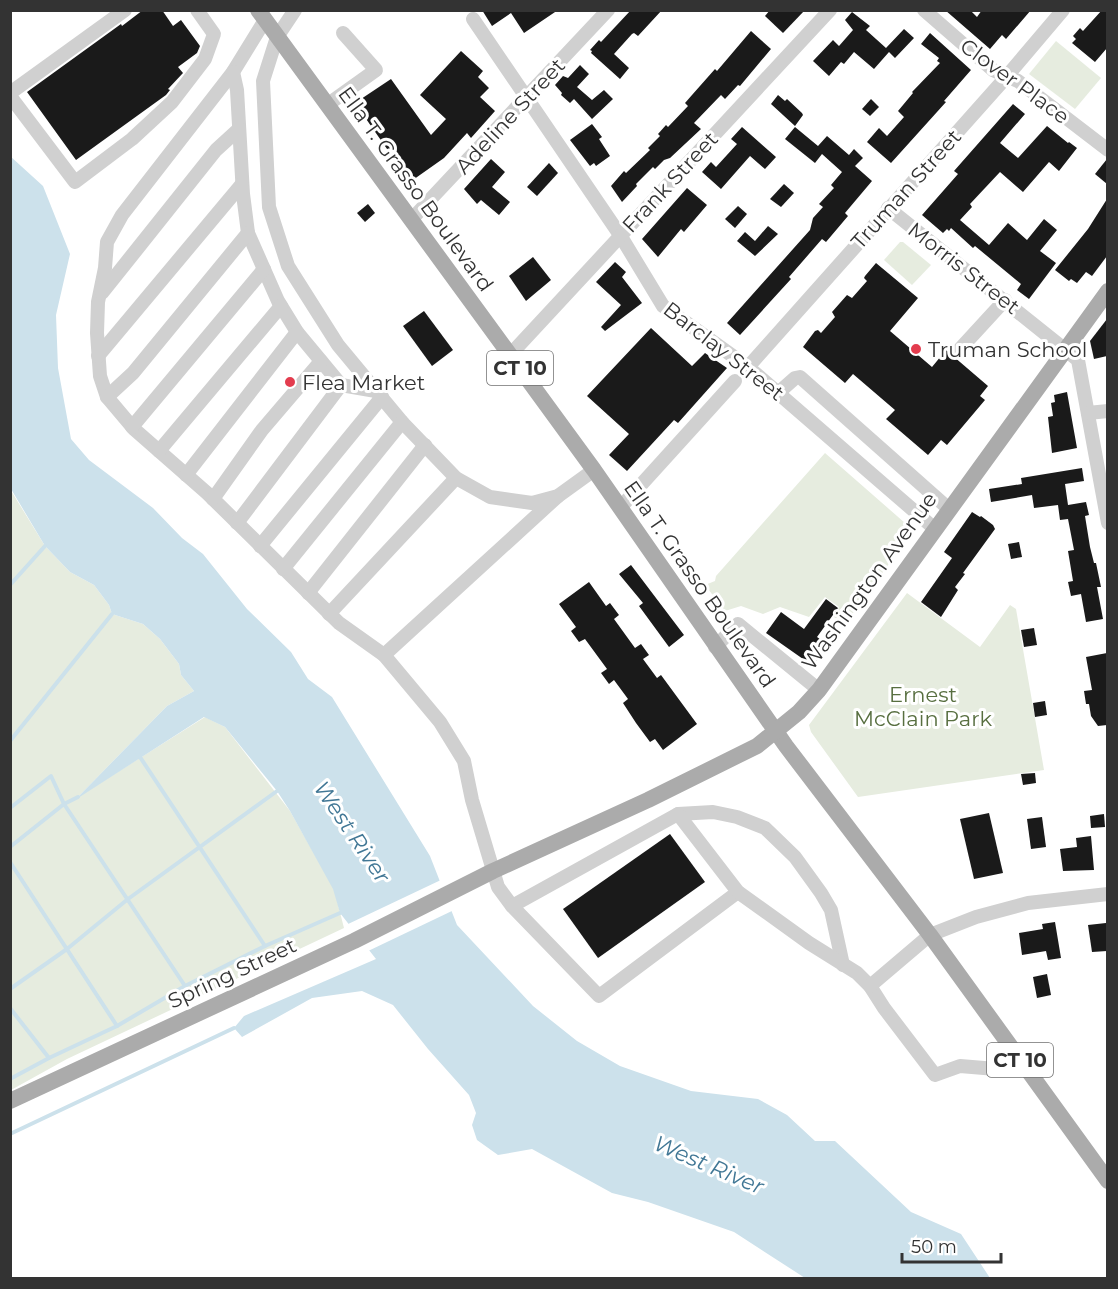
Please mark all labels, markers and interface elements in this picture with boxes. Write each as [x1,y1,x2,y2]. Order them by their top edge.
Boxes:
street label: Clover Place [956,33,1074,129]
street label: Adeline Street [450,53,570,179]
street label: Ella T. Grasso Boulevard [333,82,499,296]
street label: Truman Street [846,124,966,254]
street label: Frank Street [617,126,723,238]
street label: Morris Street [903,217,1025,319]
street label: Barclay Street [659,296,789,406]
place label: Truman School [928,337,1087,362]
marker: Truman School [909,342,923,356]
road number: CT 10 [487,351,553,385]
place label: Flea Market [302,370,425,395]
marker: Flea Market [283,375,297,389]
street label: Ella T. Grasso Boulevard [619,476,781,692]
street label: Washington Avenue [796,487,942,675]
park label: Ernest McClain Park [854,682,993,731]
water label: West River [308,776,397,889]
street label: Spring Street [164,932,300,1014]
road number: CT 10 [987,1043,1053,1077]
water label: West River [650,1130,769,1201]
scale bar [902,1226,1001,1264]
text: 50 m [911,1236,957,1258]

